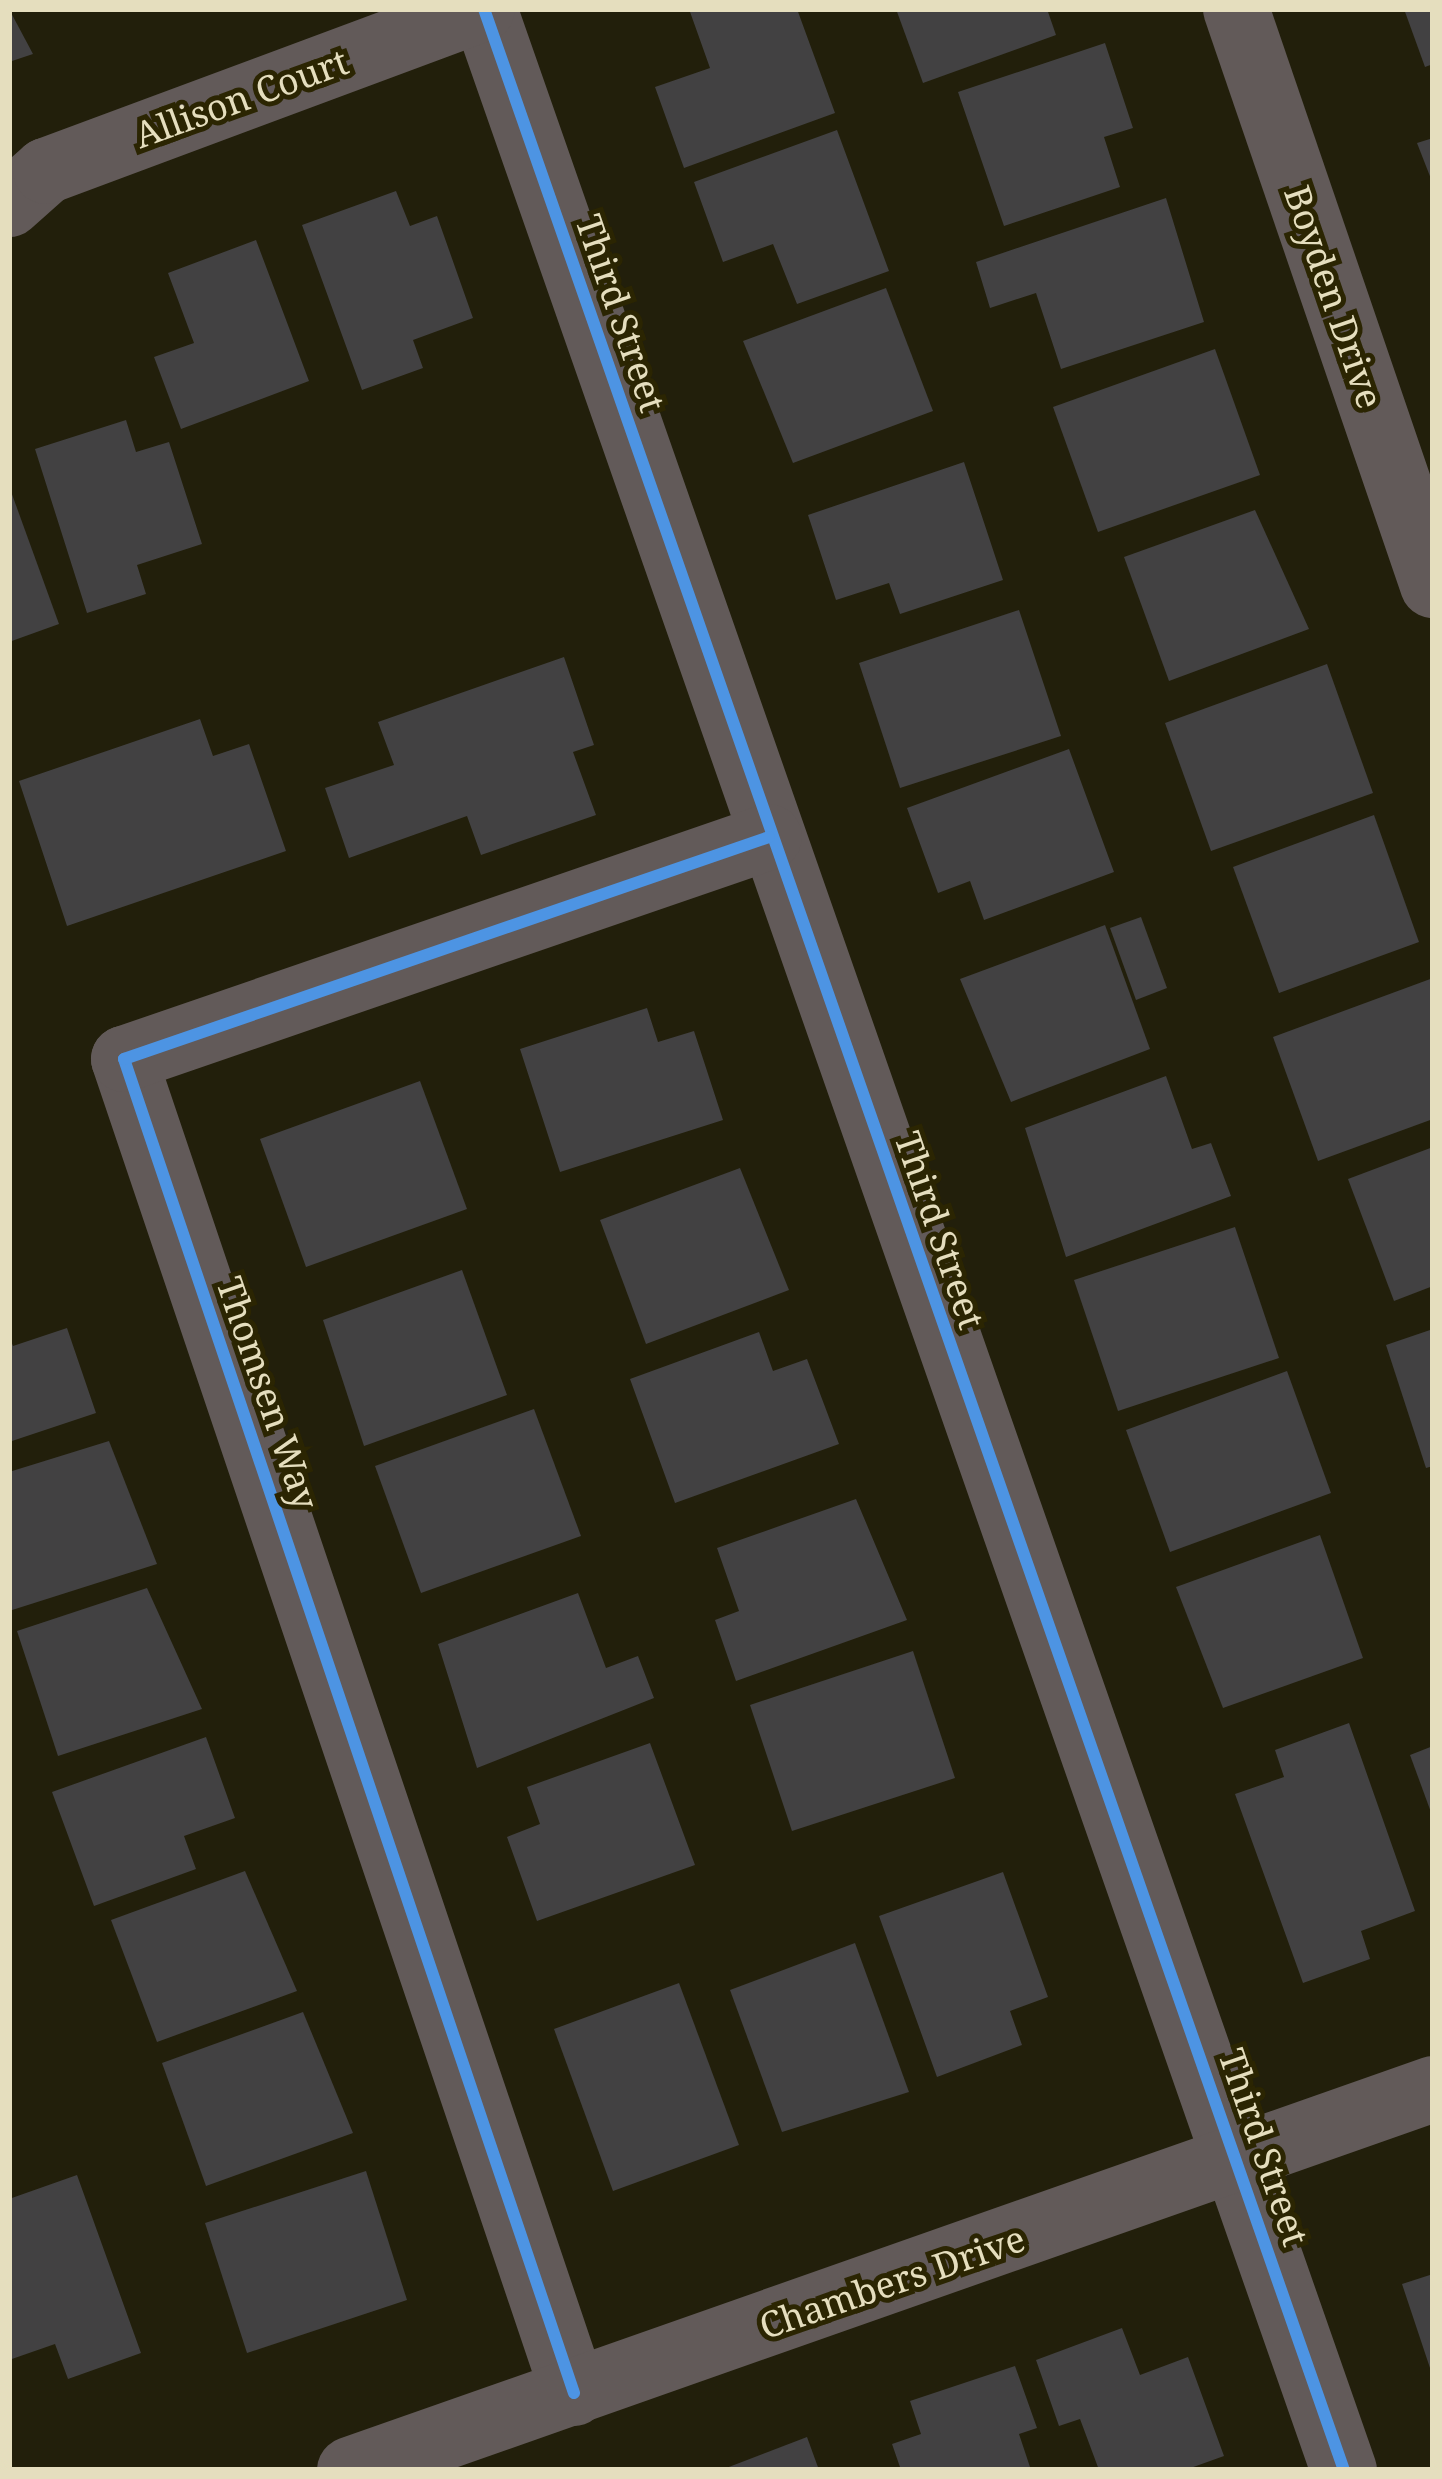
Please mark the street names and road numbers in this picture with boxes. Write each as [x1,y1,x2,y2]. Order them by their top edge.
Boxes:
street label: Allison Court [128,39,354,157]
street label: Boyden Drive [1276,180,1392,414]
street label: Third Street [567,209,675,417]
street label: Third Street [886,1126,994,1334]
street label: Thomsen Way [208,1271,328,1515]
street label: Third Street [1210,2043,1318,2251]
street label: Chambers Drive [754,2216,1030,2348]

